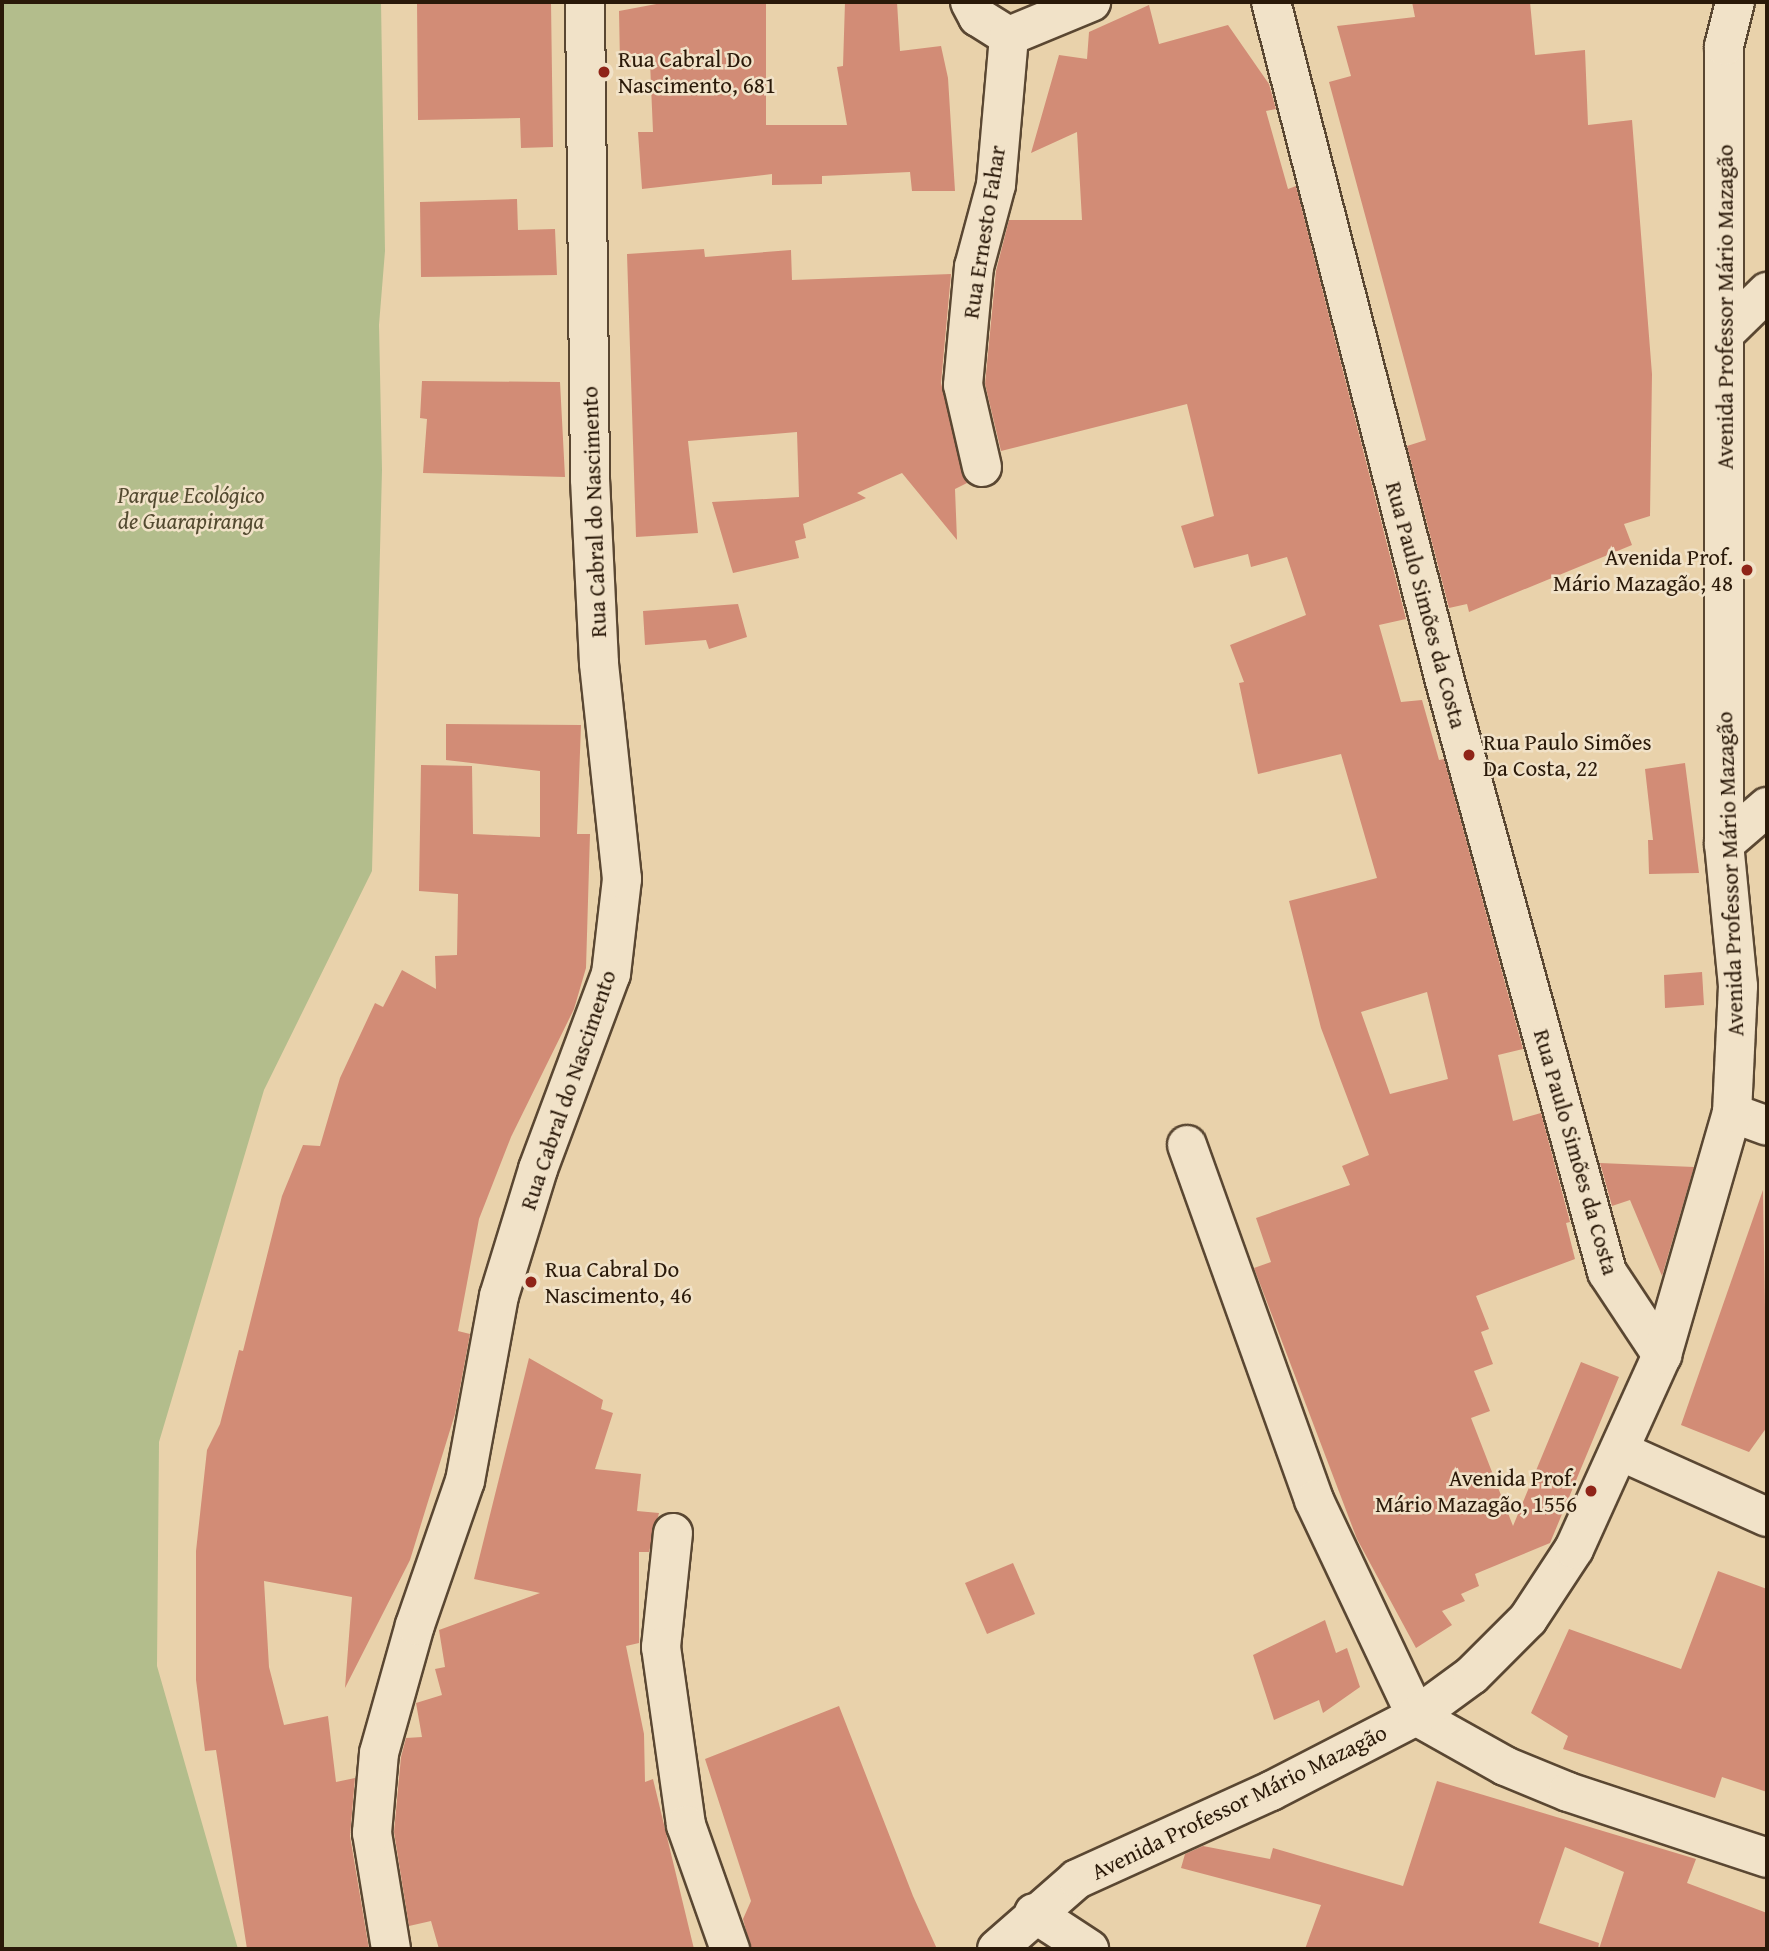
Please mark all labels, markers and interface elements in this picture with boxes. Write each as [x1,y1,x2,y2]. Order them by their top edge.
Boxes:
place label: Rua Cabral Do Nascimento, 681 [618,45,776,99]
marker: Rua Cabral Do Nascimento, 681 [596,64,612,80]
street label: Rua Ernesto Fahar [957,143,1011,321]
street label: Avenida Professor Mário Mazagão [1711,144,1739,470]
street label: Rua Cabral do Nascimento [576,386,612,638]
street label: Rua Paulo Simões da Costa [1380,479,1472,731]
park label: Parque Ecológico de Guarapiranga [118,481,264,535]
place label: Avenida Prof. Mário Mazagão, 48 [1553,543,1733,597]
marker: Avenida Prof. Mário Mazagão, 48 [1739,562,1755,578]
street label: Avenida Professor Mário Mazagão [1711,711,1749,1037]
place label: Rua Paulo Simões Da Costa, 22 [1483,728,1652,782]
marker: Rua Paulo Simões Da Costa, 22 [1461,747,1477,763]
street label: Rua Cabral do Nascimento [514,967,622,1213]
street label: Rua Paulo Simões da Costa [1528,1026,1624,1278]
place label: Rua Cabral Do Nascimento, 46 [545,1255,692,1309]
marker: Rua Cabral Do Nascimento, 46 [523,1274,539,1290]
place label: Avenida Prof. Mário Mazagão, 1556 [1375,1464,1577,1518]
marker: Avenida Prof. Mário Mazagão, 1556 [1583,1483,1599,1499]
street label: Avenida Professor Mário Mazagão [1087,1718,1391,1886]

